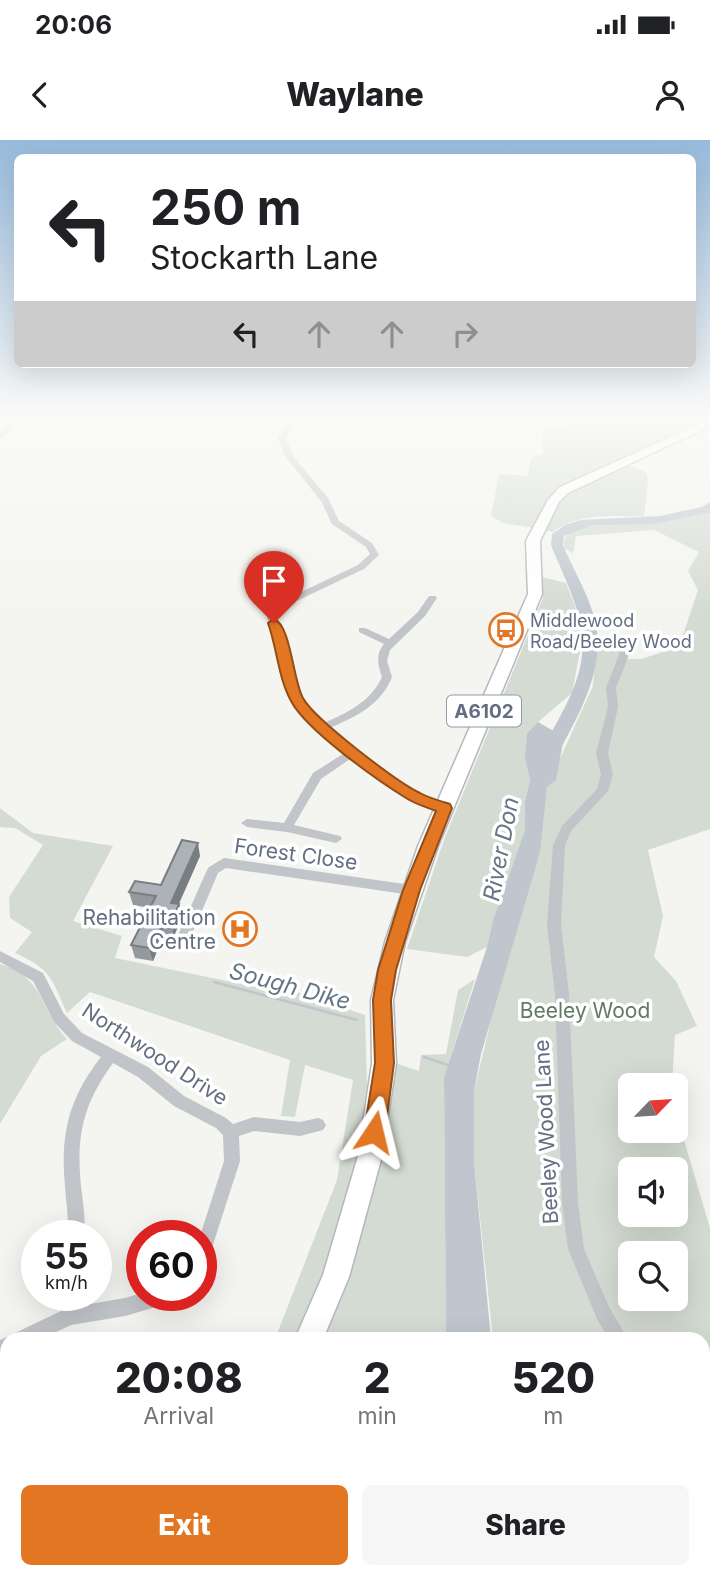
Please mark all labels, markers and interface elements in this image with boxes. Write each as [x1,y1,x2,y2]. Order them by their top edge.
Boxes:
text: 20:06 [35,9,112,40]
text: Waylane [286,75,424,114]
icon: back [21,76,59,114]
icon: person [651,76,689,114]
text: 250 m [150,178,302,237]
icon: left [35,182,126,273]
text: Stockarth Lane [150,238,378,277]
icon: left [227,315,265,353]
icon: ahead [300,315,338,353]
icon: ahead [373,315,411,353]
icon: right [446,315,484,353]
pin [244,551,304,623]
icon: arrive [255,562,293,600]
place label: Middlewood Road/Beeley Wood [530,610,692,652]
bus stop icon: Middlewood Road/Beeley Wood [487,611,525,649]
road number: A6102 [447,696,521,726]
water label: River Don [477,795,525,903]
street label: Forest Close [233,833,359,875]
place label: Rehabilitation Centre [83,905,216,954]
hospital icon: Rehabilitation Centre [221,910,259,948]
water label: Sough Dike [227,956,353,1016]
street label: Northwood Drive [77,998,233,1110]
park label: Beeley Wood [520,998,650,1023]
street label: Beeley Wood Lane [529,1039,563,1225]
north arrow [618,1073,688,1143]
map controls [618,1073,688,1311]
position arrow [337,1095,411,1169]
button: sound [618,1157,688,1227]
speed limit sign: 60 [126,1220,217,1311]
text: 55 [44,1235,89,1277]
button: search [618,1241,688,1311]
text: km/h [45,1272,88,1293]
text: 20:08 [115,1352,243,1403]
text: 2 [364,1352,391,1403]
text: 520 [512,1352,595,1403]
text: Arrival [143,1402,214,1430]
text: min [358,1402,397,1430]
text: m [543,1402,563,1430]
button: Exit [21,1485,348,1565]
button: Share [362,1485,689,1565]

